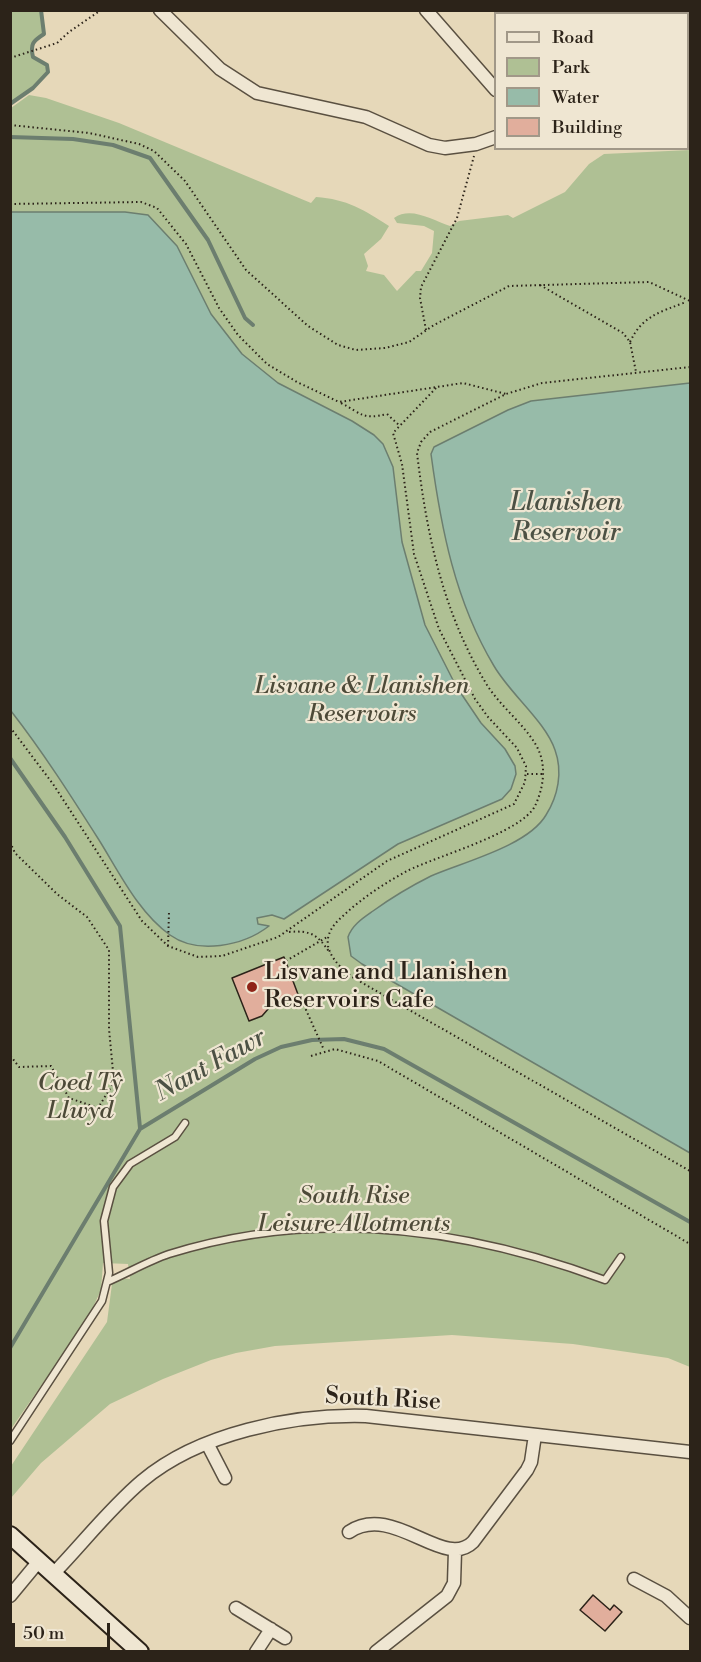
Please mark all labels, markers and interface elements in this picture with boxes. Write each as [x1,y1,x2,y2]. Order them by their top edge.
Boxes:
legend [494,12,689,150]
text: Road [552,26,594,49]
text: Park [552,56,589,79]
text: Water [552,86,599,109]
text: Building [552,116,622,139]
water label: Llanishen Reservoir [510,488,622,550]
park label: Lisvane & Llanishen Reservoirs [255,673,469,729]
place label: Lisvane and Llanishen Reservoirs Cafe [264,959,508,1015]
marker: Lisvane and Llanishen Reservoirs Cafe [245,980,259,994]
water label: Nant Fawr [150,1023,272,1109]
park label: Coed Tŷ Llwyd [37,1070,123,1126]
park label: South Rise Leisure Allotments [258,1183,450,1239]
street label: South Rise [324,1383,442,1417]
scale bar [15,1611,112,1649]
text: 50 m [23,1622,64,1645]

